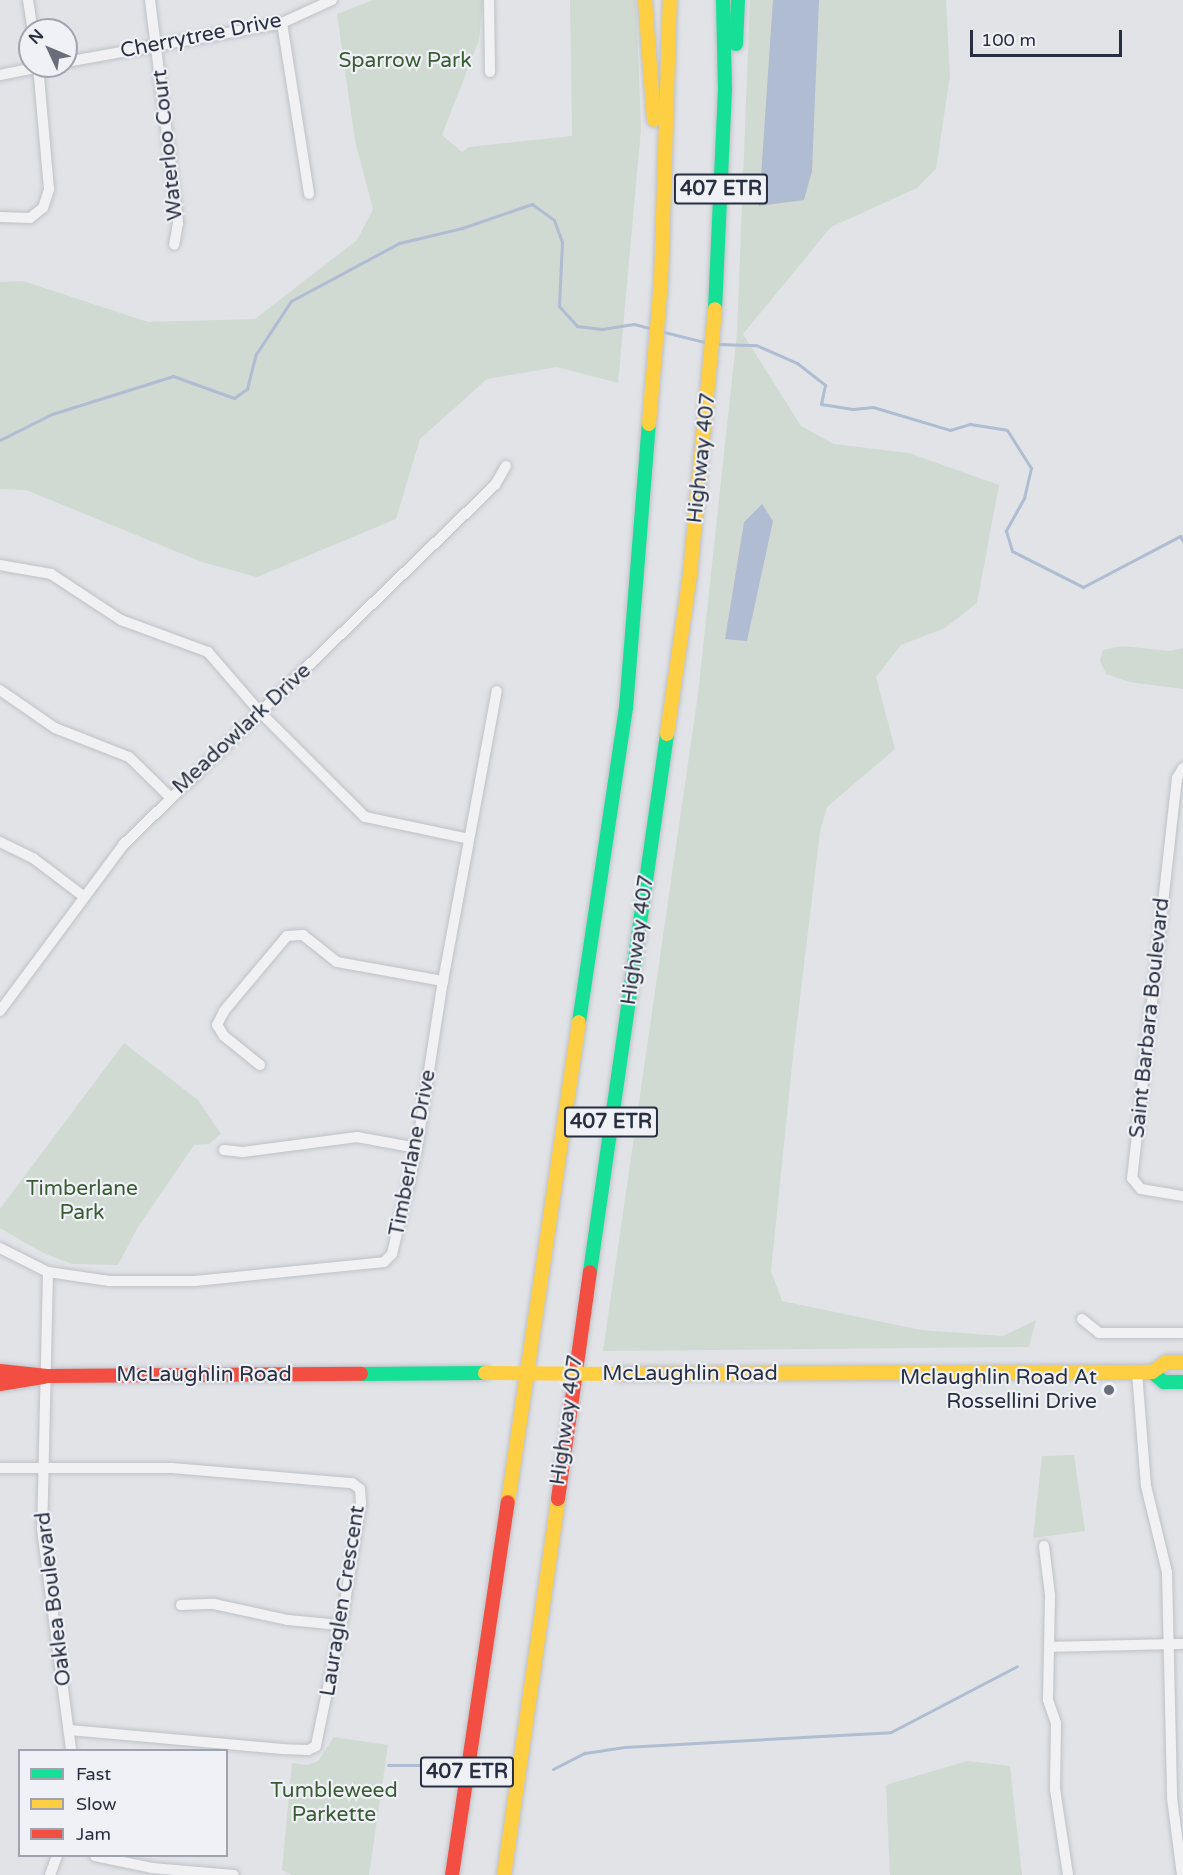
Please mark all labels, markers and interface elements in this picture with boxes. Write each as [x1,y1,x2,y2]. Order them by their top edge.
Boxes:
street label: Cherrytree Drive [118,8,284,64]
north arrow [18,18,78,78]
scale bar [973,18,1124,56]
text: N [25,25,48,48]
text: 100 m [981,29,1036,51]
park label: Sparrow Park [338,48,472,74]
street label: Waterloo Court [148,68,188,222]
road number: 407 ETR [673,172,769,206]
street label: Highway 407 [683,391,721,525]
street label: Meadowlark Drive [168,658,316,800]
street label: Highway 407 [616,873,660,1007]
street label: Saint Barbara Boulevard [1125,897,1175,1139]
street label: Timberlane Drive [384,1068,442,1238]
road number: 407 ETR [563,1105,659,1139]
park label: Timberlane Park [26,1176,138,1226]
street label: Highway 407 [545,1353,589,1487]
street label: McLaughlin Road [602,1361,778,1387]
street label: McLaughlin Road [116,1362,292,1388]
place label: Mclaughlin Road At Rossellini Drive [900,1365,1097,1415]
marker: Mclaughlin Road At Rossellini Drive [1102,1383,1116,1397]
street label: Lauraglen Crescent [315,1504,371,1698]
street label: Oaklea Boulevard [31,1510,77,1688]
legend [18,1749,228,1857]
road number: 407 ETR [419,1755,515,1789]
text: Fast [76,1763,111,1785]
park label: Tumbleweed Parkette [270,1778,398,1828]
text: Slow [76,1793,117,1815]
text: Jam [76,1823,111,1845]

